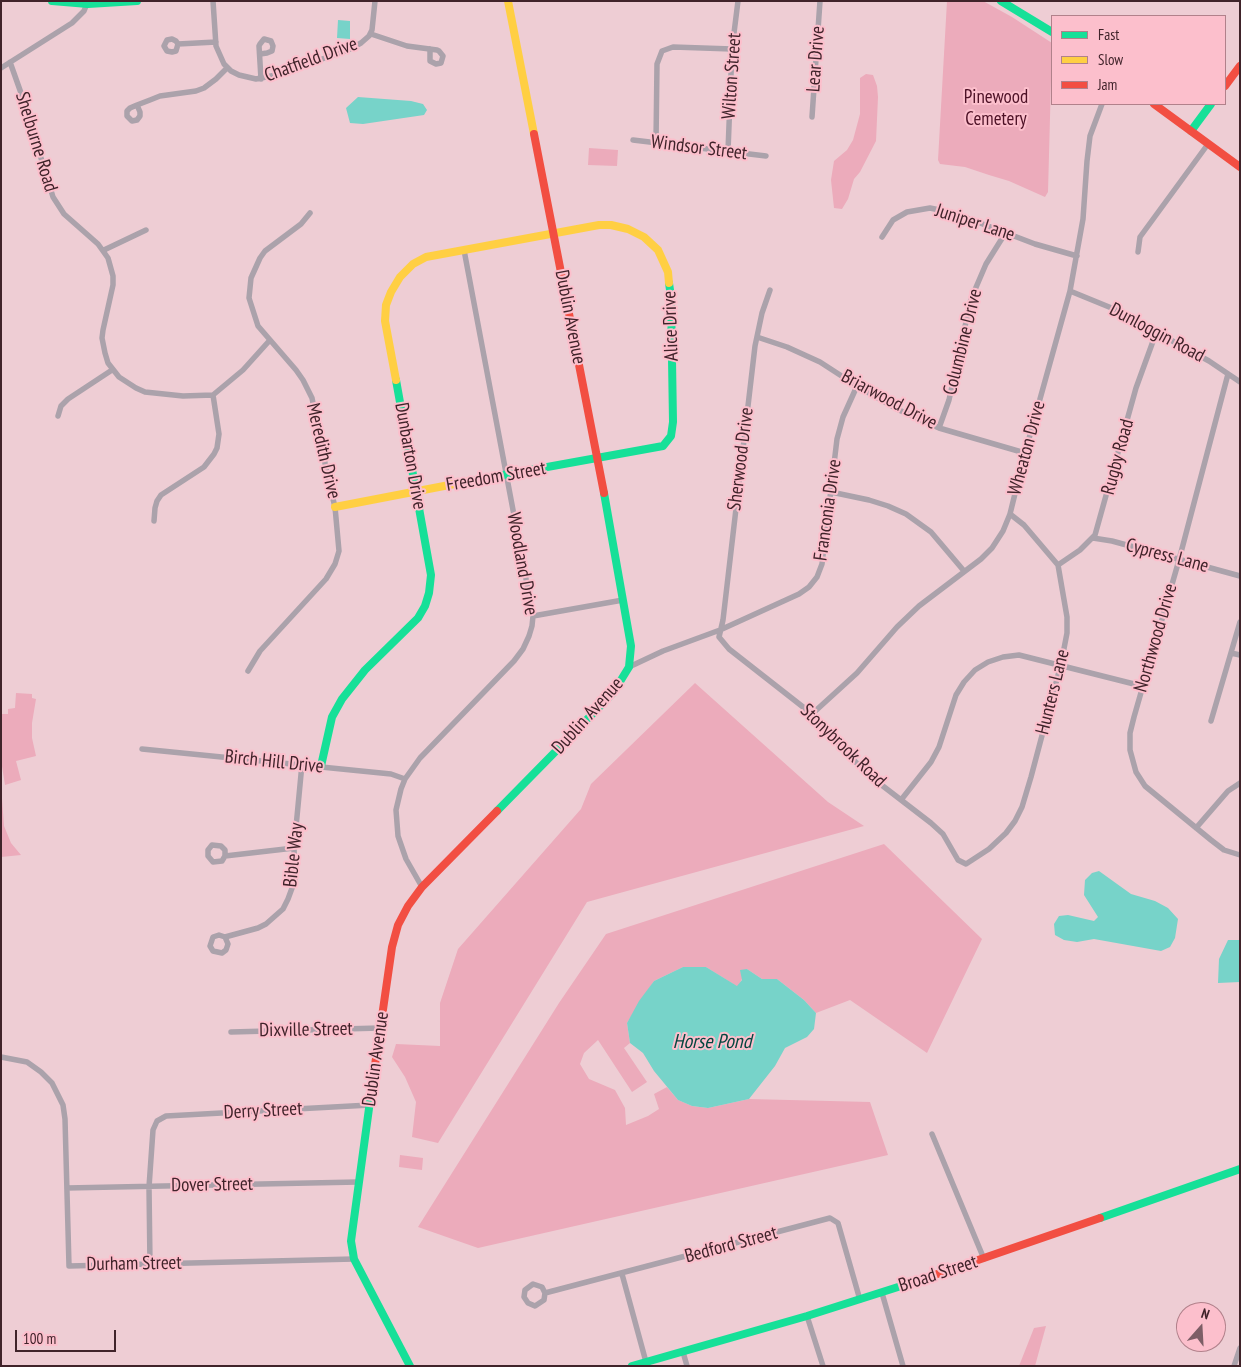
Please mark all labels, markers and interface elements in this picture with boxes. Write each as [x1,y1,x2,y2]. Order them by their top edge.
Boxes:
legend [1051,15,1226,105]
street label: Lear Drive [802,25,830,93]
text: Fast [1098,25,1119,44]
street label: Wilton Street [718,32,746,120]
street label: Chatfield Drive [261,33,361,87]
text: Slow [1098,50,1123,69]
text: Jam [1098,75,1117,94]
park label: Pinewood Cemetery [964,87,1028,131]
street label: Shelburne Road [10,89,62,195]
street label: Windsor Street [650,131,748,165]
street label: Juniper Lane [932,199,1018,247]
street label: Dublin Avenue [550,268,590,366]
street label: Columbine Drive [939,287,987,397]
street label: Alice Drive [658,290,684,362]
street label: Dunloggin Road [1106,298,1208,368]
street label: Briarwood Drive [837,365,941,435]
street label: Wheaton Drive [1003,398,1051,498]
street label: Meredith Drive [301,401,345,501]
street label: Dunbarton Drive [389,401,431,511]
street label: Sherwood Drive [723,406,759,512]
street label: Rugby Road [1097,417,1139,497]
street label: Freedom Street [444,457,548,497]
street label: Franconia Drive [810,458,846,562]
street label: Woodland Drive [502,511,542,617]
street label: Cypress Lane [1123,534,1211,578]
street label: Northwood Drive [1130,581,1182,695]
street label: Hunters Lane [1031,647,1075,737]
street label: Dublin Avenue [548,673,628,759]
street label: Stonybrook Road [795,699,891,793]
street label: Birch Hill Drive [224,745,324,779]
street label: Bible Way [279,822,309,888]
street label: Dublin Avenue [358,1010,394,1108]
street label: Dixville Street [259,1018,353,1042]
water label: Horse Pond [673,1030,751,1054]
street label: Derry Street [223,1098,303,1124]
street label: Dover Street [171,1173,253,1197]
street label: Bedford Street [682,1222,780,1268]
street label: Broad Street [896,1251,980,1297]
street label: Durham Street [86,1252,182,1276]
north arrow [1176,1302,1226,1352]
text: N [1199,1304,1212,1324]
scale bar [18,1320,119,1352]
text: 100 m [23,1329,56,1348]

